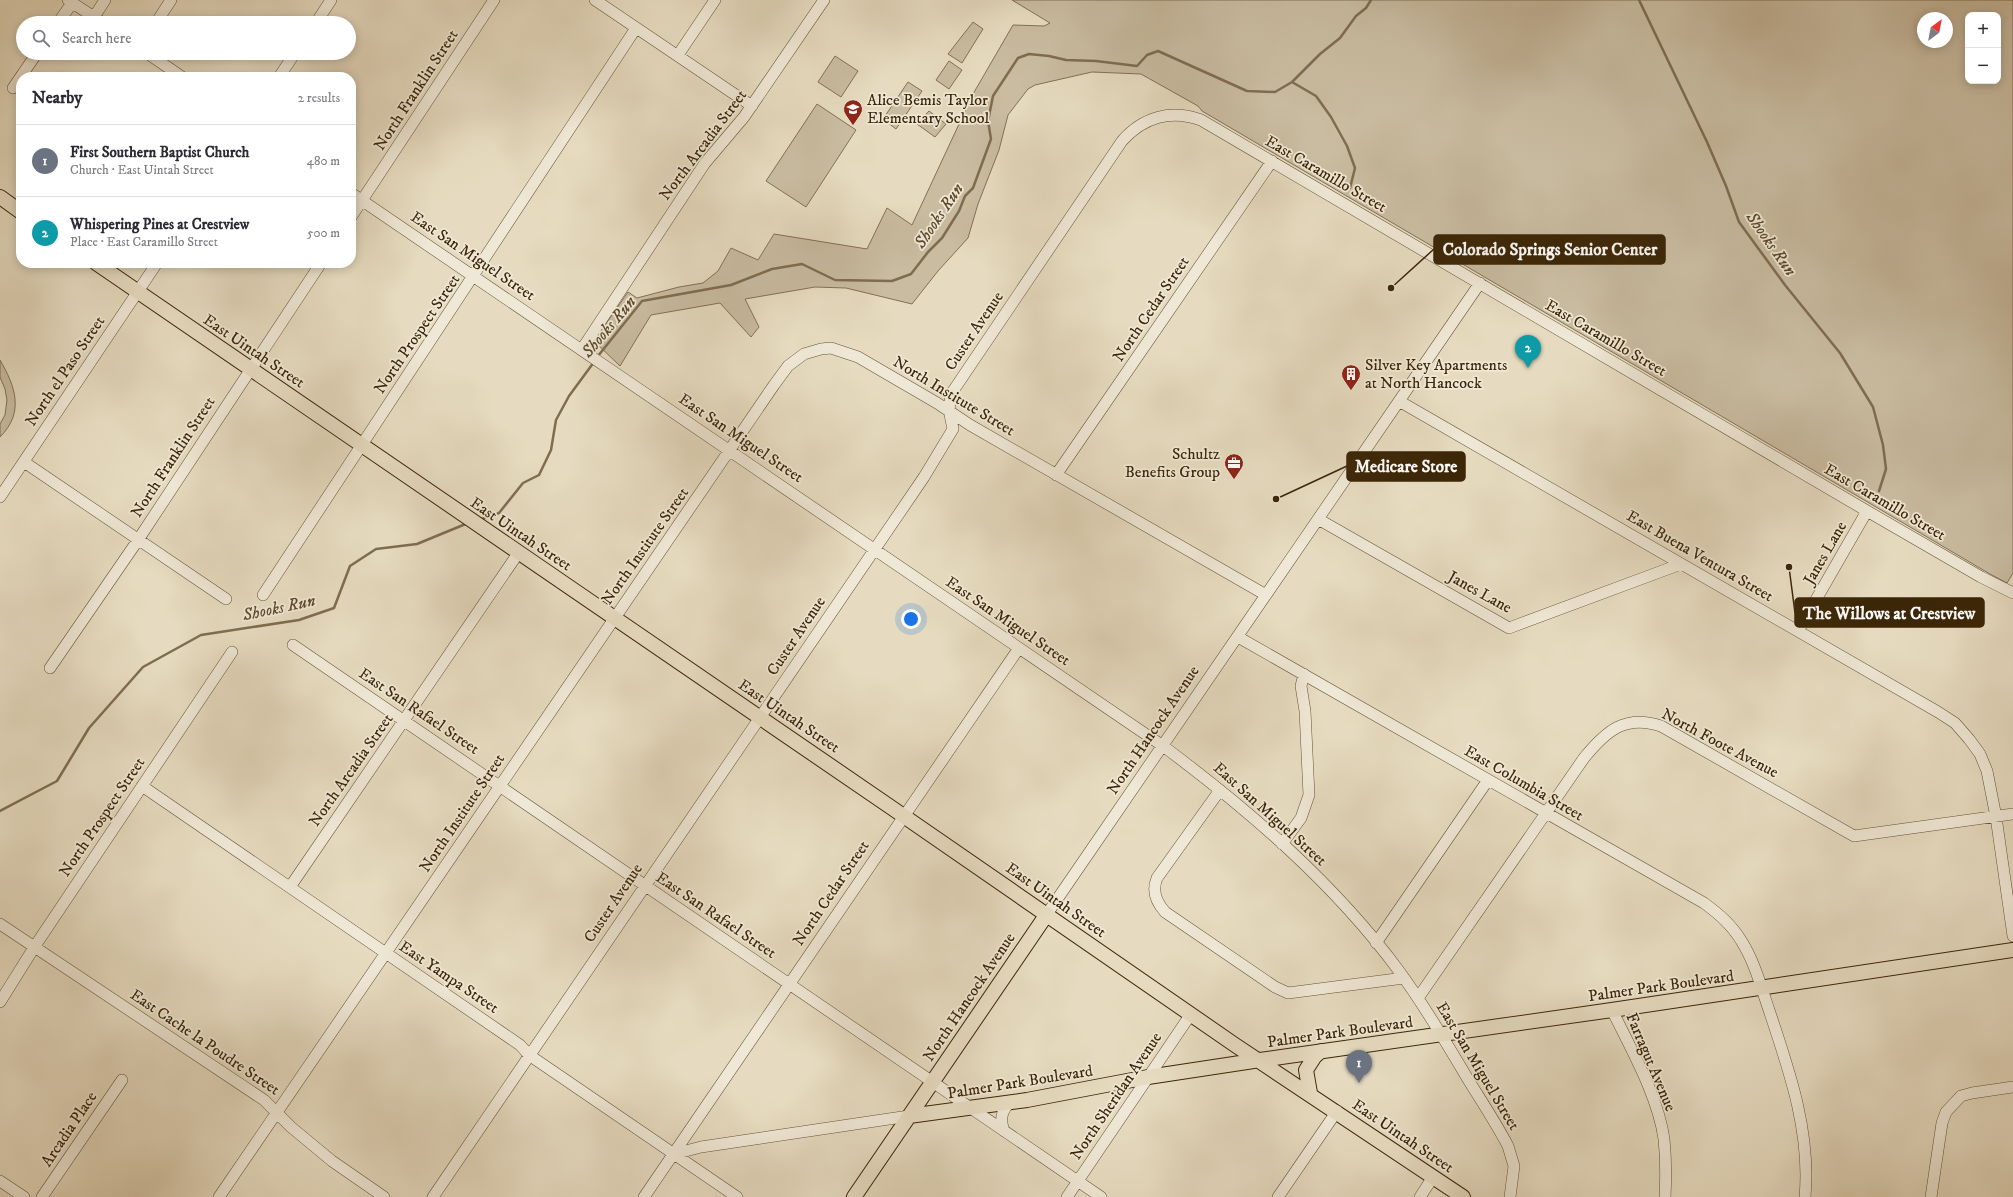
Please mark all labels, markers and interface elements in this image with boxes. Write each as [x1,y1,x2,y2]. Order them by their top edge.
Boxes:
north arrow [1917,12,1953,48]
map controls [1965,12,2001,84]
button: + [1965,12,2001,48]
search box [16,16,356,60]
street label: North Franklin Street [369,26,463,154]
icon: search [30,27,52,49]
text: Search here [62,29,131,48]
button: − [1965,48,2001,84]
street label: North Arcadia Street [655,86,751,204]
text: Nearby [32,87,82,109]
text: 2 results [298,90,340,106]
place label: Alice Bemis Taylor Elementary School [867,90,990,128]
school or university icon: Alice Bemis Taylor Elementary School [842,98,864,126]
street label: East Caramillo Street [1262,131,1390,217]
text: First Southern Baptist Church [70,143,250,162]
text: 1 [43,153,47,169]
text: 480 m [306,153,340,169]
text: Church · East Uintah Street [70,162,214,178]
water label: Shooks Run [909,179,969,254]
street label: East San Miguel Street [407,207,539,305]
water label: Shooks Run [1740,207,1801,281]
text: Whispering Pines at Crestview [70,215,249,234]
text: 2 [42,225,48,241]
text: 500 m [307,225,340,241]
text: Place · East Caramillo Street [70,234,218,250]
callout: Colorado Springs Senior Center [1434,235,1665,264]
text: Colorado Springs Senior Center [1443,239,1658,261]
street label: North Cedar Street [1108,253,1194,365]
street label: North Prospect Street [370,270,464,398]
street label: Custer Avenue [940,287,1008,374]
water label: Shooks Run [576,291,641,363]
street label: East Caramillo Street [1542,295,1670,381]
street label: East Uintah Street [199,310,309,392]
street label: North el Paso Street [21,312,109,430]
pin: 2 [1515,335,1541,368]
street label: North Institute Street [889,352,1019,440]
place label: Silver Key Apartments at North Hancock [1365,355,1507,393]
building icon: Silver Key Apartments at North Hancock [1340,363,1362,391]
street label: East San Miguel Street [675,389,807,487]
street label: North Franklin Street [126,393,220,521]
place label: Schultz Benefits Group [1125,444,1220,482]
office icon: Schultz Benefits Group [1223,452,1245,480]
callout: Medicare Store [1347,452,1465,481]
text: Medicare Store [1355,456,1457,478]
street label: East Caramillo Street [1821,459,1949,545]
street label: North Institute Street [597,483,693,609]
street label: East Uintah Street [466,493,576,575]
street label: East Buena Ventura Street [1623,506,1777,606]
street label: Janes Lane [1798,517,1851,590]
street label: Janes Lane [1443,565,1516,618]
street label: East San Miguel Street [942,572,1074,670]
water label: Shooks Run [240,589,318,627]
street label: Custer Avenue [762,592,830,679]
callout: The Willows at Crestview [1795,598,1984,627]
text: The Willows at Crestview [1802,603,1976,625]
your location [901,609,921,629]
street label: North Hancock Avenue [1102,661,1204,798]
street label: East San Rafael Street [355,663,483,759]
street label: East Uintah Street [734,675,844,757]
street label: North Foote Avenue [1658,704,1782,782]
street label: North Arcadia Street [305,710,397,830]
street label: East Columbia Street [1461,741,1587,825]
street label: North Institute Street [415,750,509,876]
street label: North Prospect Street [55,753,149,881]
street label: East San Miguel Street [1209,758,1331,870]
street label: North Cedar Street [788,837,874,949]
street label: East Uintah Street [1002,858,1110,942]
street label: Custer Avenue [579,859,647,946]
street label: East San Rafael Street [652,867,780,963]
street label: North Hancock Avenue [918,928,1020,1065]
street label: East Yampa Street [395,936,503,1018]
street label: Palmer Park Boulevard [1587,966,1735,1006]
street label: East Cache la Poudre Street [126,984,284,1100]
street label: East San Miguel Street [1432,998,1524,1134]
street label: Farragut Avenue [1621,1010,1681,1115]
street label: Palmer Park Boulevard [1266,1012,1414,1052]
street label: North Sheridan Avenue [1066,1028,1166,1164]
pin: 1 [1346,1050,1372,1083]
street label: Palmer Park Boulevard [946,1061,1094,1103]
street label: Arcadia Place [37,1087,102,1170]
street label: East Uintah Street [1348,1095,1458,1177]

